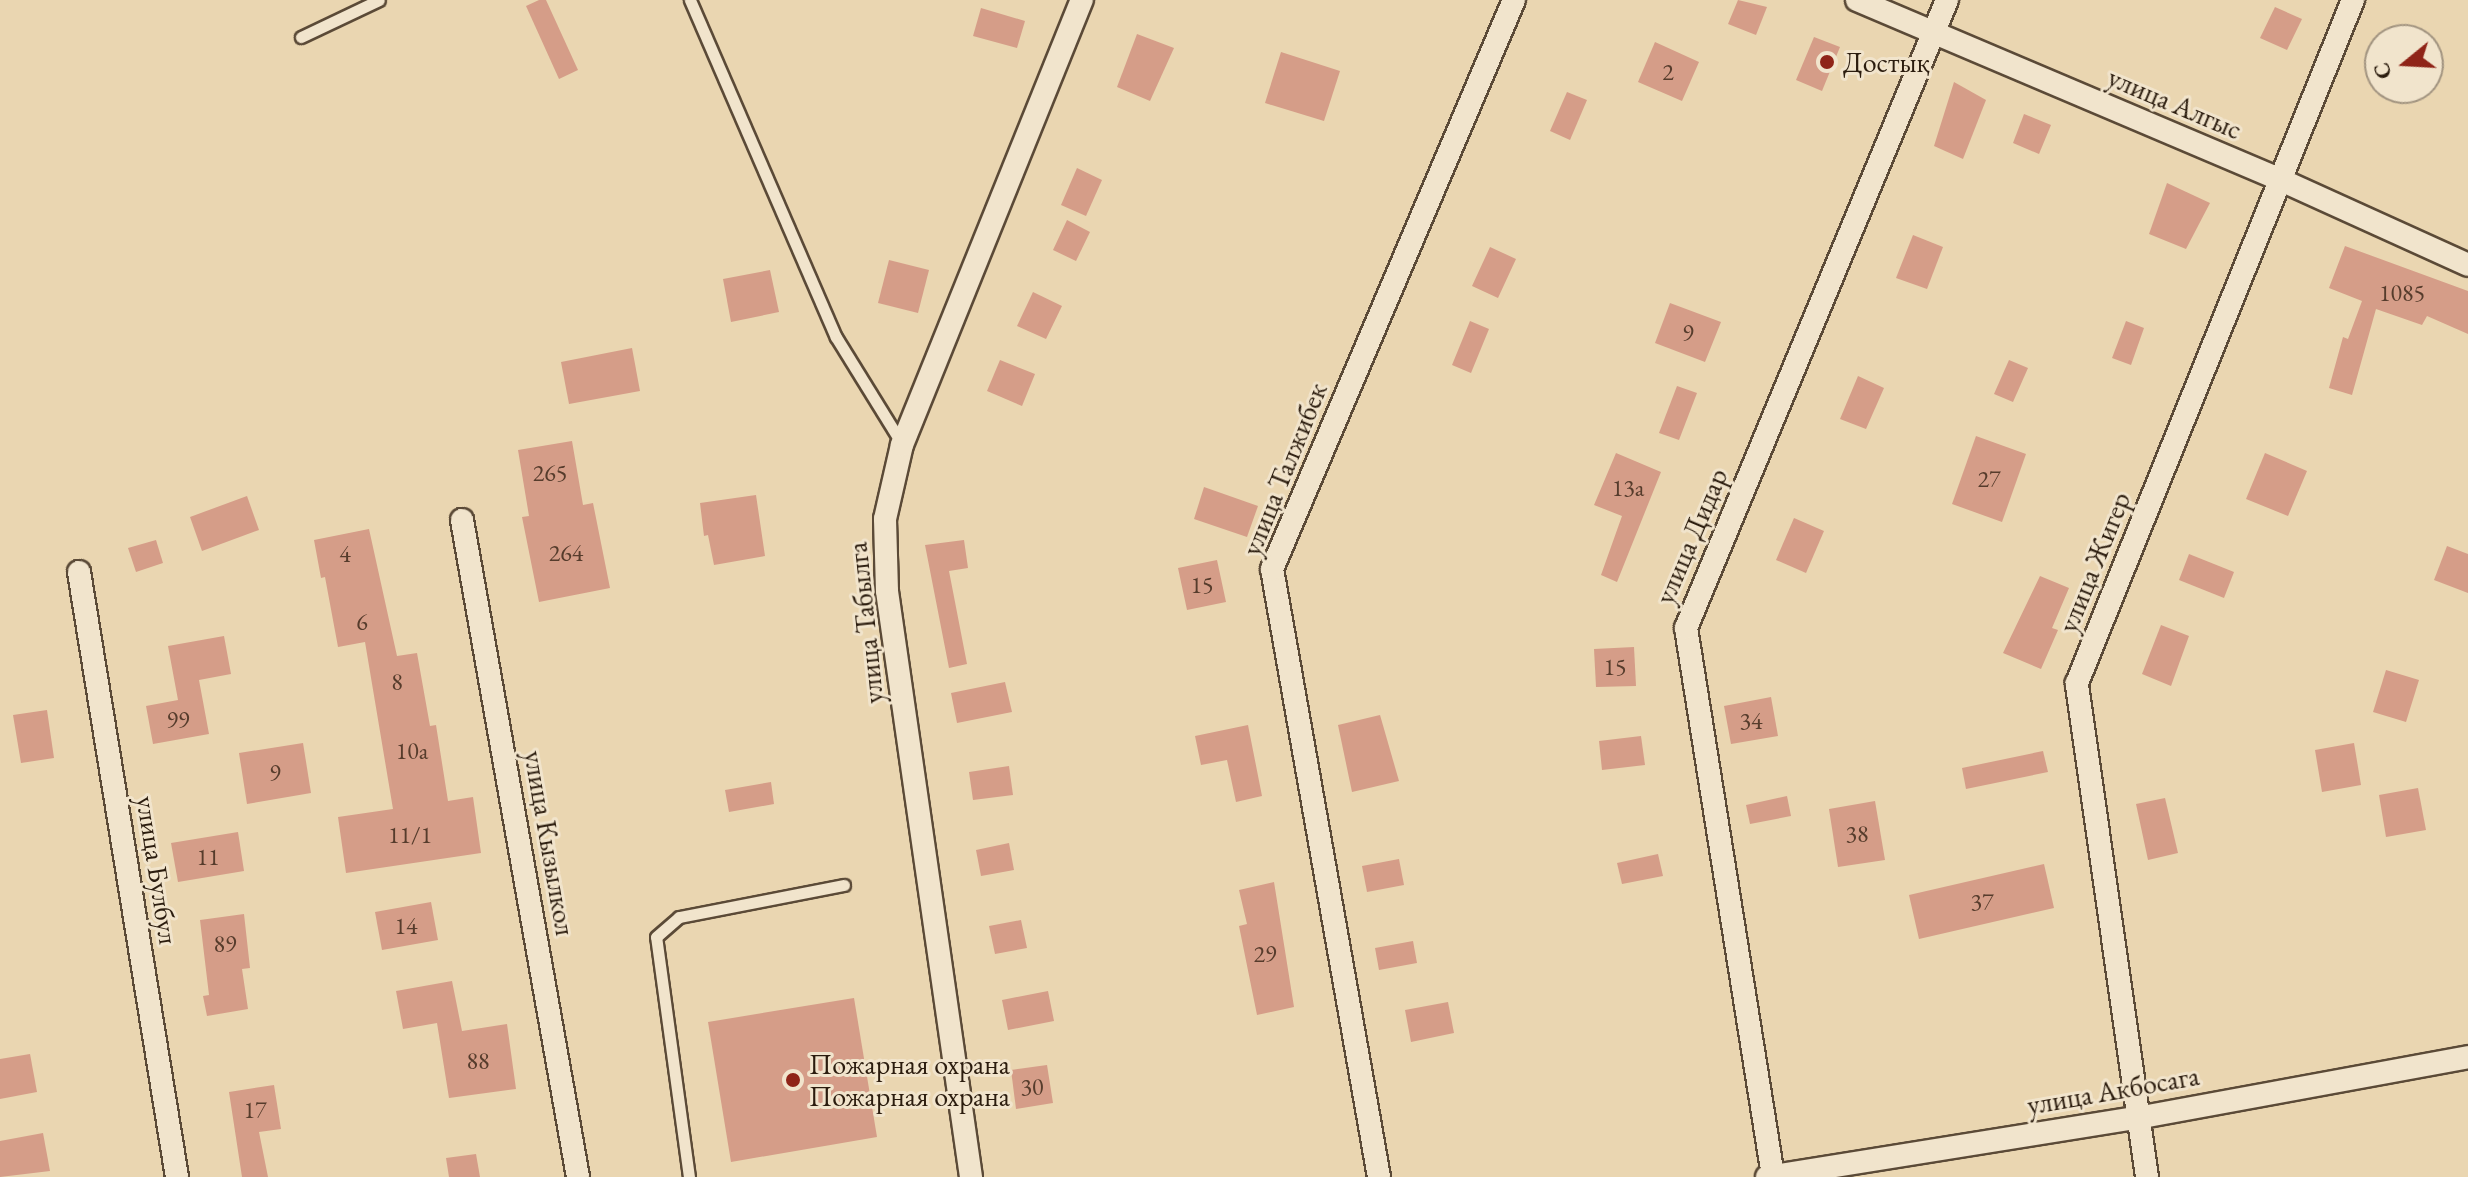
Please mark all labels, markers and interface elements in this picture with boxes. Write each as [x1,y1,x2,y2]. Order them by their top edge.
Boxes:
north arrow [2364,24,2444,104]
place label: Достық [1843,45,1930,79]
marker: Достық [1818,53,1836,71]
house number: 2 [1662,58,1674,86]
text: С [2366,59,2399,83]
street label: улица Алгыс [2103,60,2247,146]
house number: 1085 [2379,279,2425,307]
house number: 9 [1682,319,1694,347]
street label: улица Талжибек [1234,378,1334,560]
house number: 265 [533,459,567,487]
street label: улица Дидар [1647,463,1735,609]
house number: 27 [1977,465,2001,493]
house number: 13а [1612,474,1644,502]
street label: улица Жигер [2051,487,2137,637]
house number: 264 [549,539,583,567]
house number: 4 [339,540,351,568]
street label: улица Табылга [840,540,890,706]
house number: 15 [1190,571,1214,599]
house number: 6 [356,608,368,636]
house number: 15 [1603,653,1627,681]
house number: 8 [391,668,403,696]
house number: 99 [166,706,190,734]
house number: 34 [1739,707,1763,735]
house number: 10а [396,737,428,765]
street label: улица Кызылкол [517,748,583,938]
house number: 9 [269,759,281,787]
street label: улица Булбул [130,793,186,947]
house number: 38 [1845,820,1869,848]
house number: 11/1 [388,821,432,849]
house number: 11 [196,843,220,871]
house number: 37 [1970,888,1994,916]
house number: 14 [394,912,418,940]
house number: 89 [213,930,237,958]
house number: 29 [1253,940,1277,968]
house number: 88 [466,1047,490,1075]
place label: Пожарная охрана Пожарная охрана [809,1047,1010,1113]
street label: улица Акбосага [2024,1058,2202,1122]
marker: Пожарная охрана Пожарная охрана [784,1071,802,1089]
house number: 30 [1020,1073,1044,1101]
house number: 17 [243,1096,267,1124]

